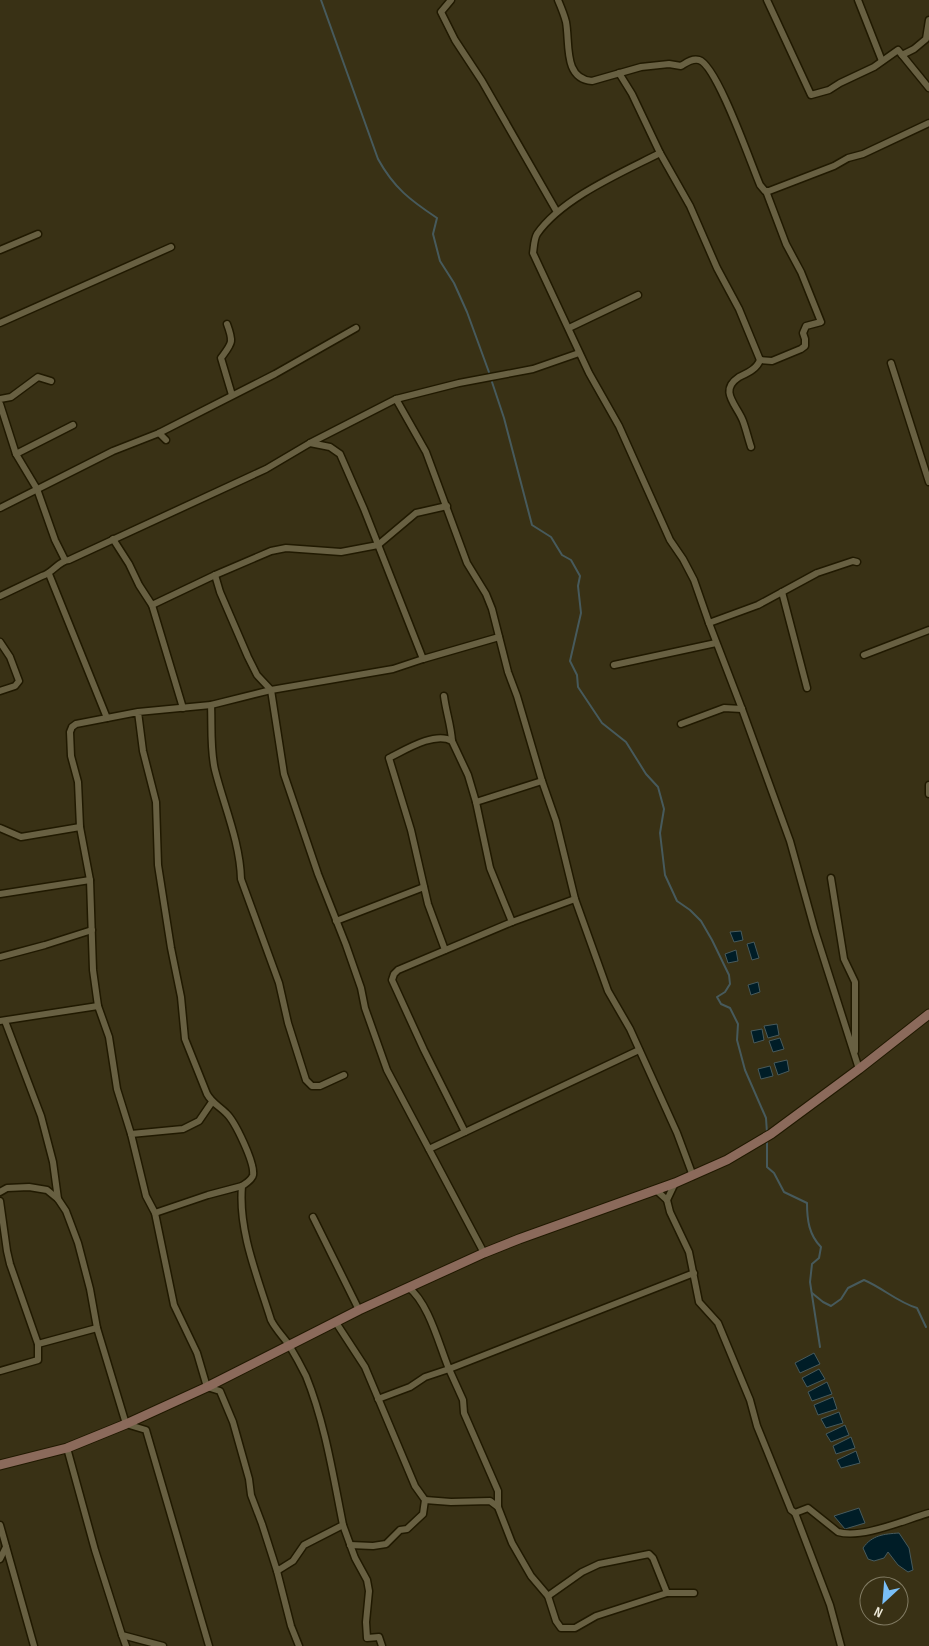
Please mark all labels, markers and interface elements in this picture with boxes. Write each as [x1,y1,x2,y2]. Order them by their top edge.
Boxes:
north arrow [859,1576,909,1626]
text: N [871,1603,886,1622]

